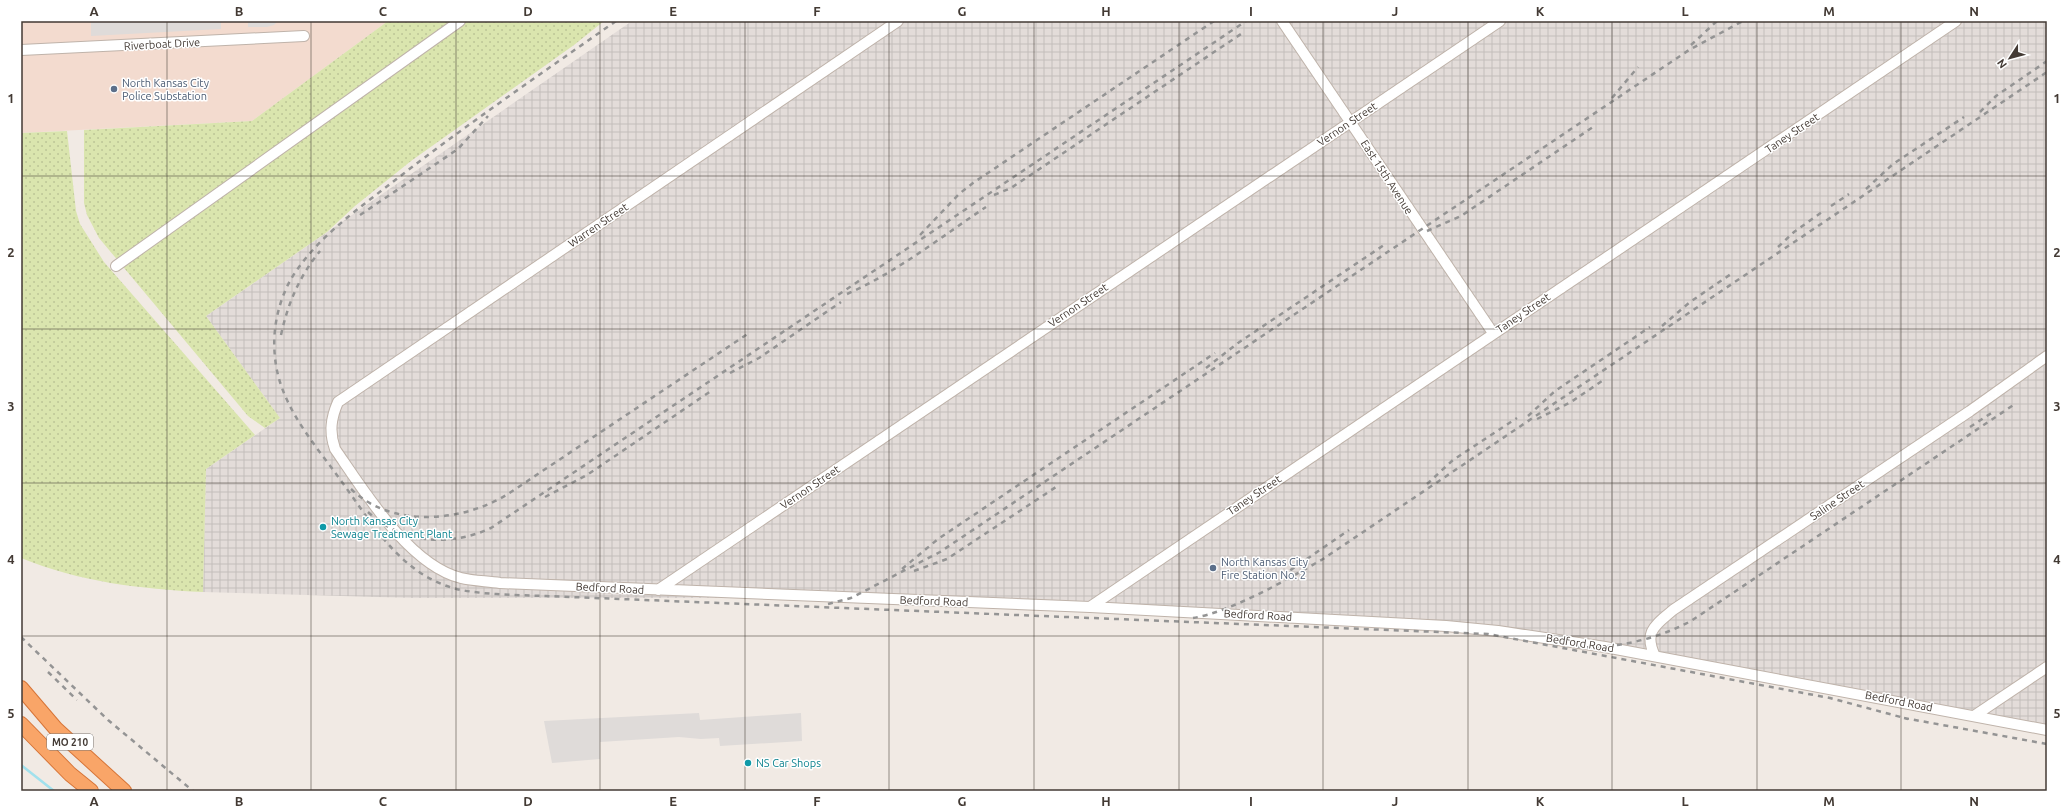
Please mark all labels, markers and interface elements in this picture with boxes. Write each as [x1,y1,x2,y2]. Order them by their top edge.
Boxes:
text: A [89,4,99,18]
text: B [235,4,244,18]
text: C [379,4,388,18]
text: D [523,4,533,18]
text: E [669,4,677,18]
text: F [813,4,821,18]
text: G [958,4,967,18]
text: H [1101,4,1111,18]
text: I [1249,4,1253,18]
text: J [1392,4,1398,18]
text: K [1536,4,1545,18]
text: L [1681,4,1689,18]
text: M [1823,4,1835,18]
text: N [1969,4,1979,18]
street label: Riverboat Drive [123,36,201,52]
north arrow [1990,38,2030,78]
text: N [1995,57,2009,71]
place label: North Kansas City Police Substation [122,77,210,102]
marker: North Kansas City Police Substation [109,84,119,94]
text: 1 [7,91,15,105]
text: 1 [2053,91,2061,105]
street label: Vernon Street [1315,99,1380,148]
street label: Taney Street [1763,110,1822,155]
street label: East 15th Avenue [1359,138,1415,216]
street label: Warren Street [566,200,631,249]
text: 2 [7,245,15,259]
text: 2 [2053,245,2061,259]
street label: Vernon Street [1046,280,1111,329]
street label: Taney Street [1494,290,1553,335]
text: 3 [7,399,15,413]
text: 3 [2053,399,2061,413]
street label: Vernon Street [778,462,843,511]
street label: Taney Street [1225,472,1284,517]
street label: Saline Street [1808,477,1867,522]
place label: North Kansas City Sewage Treatment Plant [331,515,453,540]
marker: North Kansas City Sewage Treatment Plant [318,522,328,532]
text: 4 [7,552,15,566]
text: 4 [2053,552,2061,566]
place label: North Kansas City Fire Station No. 2 [1221,556,1309,581]
marker: North Kansas City Fire Station No. 2 [1208,563,1218,573]
street label: Bedford Road [575,580,645,596]
street label: Bedford Road [900,594,968,608]
street label: Bedford Road [1223,607,1293,623]
street label: Bedford Road [1545,632,1615,654]
street label: Bedford Road [1864,689,1934,713]
text: 5 [7,706,15,720]
text: 5 [2053,706,2061,720]
road number: MO 210 [47,734,93,750]
place label: NS Car Shops [756,757,821,769]
marker: NS Car Shops [743,758,753,768]
text: A [89,794,99,808]
text: B [235,794,244,808]
text: C [379,794,388,808]
text: D [523,794,533,808]
text: E [669,794,677,808]
text: F [813,794,821,808]
text: G [958,794,967,808]
text: H [1101,794,1111,808]
text: I [1249,794,1253,808]
text: J [1392,794,1398,808]
text: K [1536,794,1545,808]
text: L [1681,794,1689,808]
text: M [1823,794,1835,808]
text: N [1969,794,1979,808]

